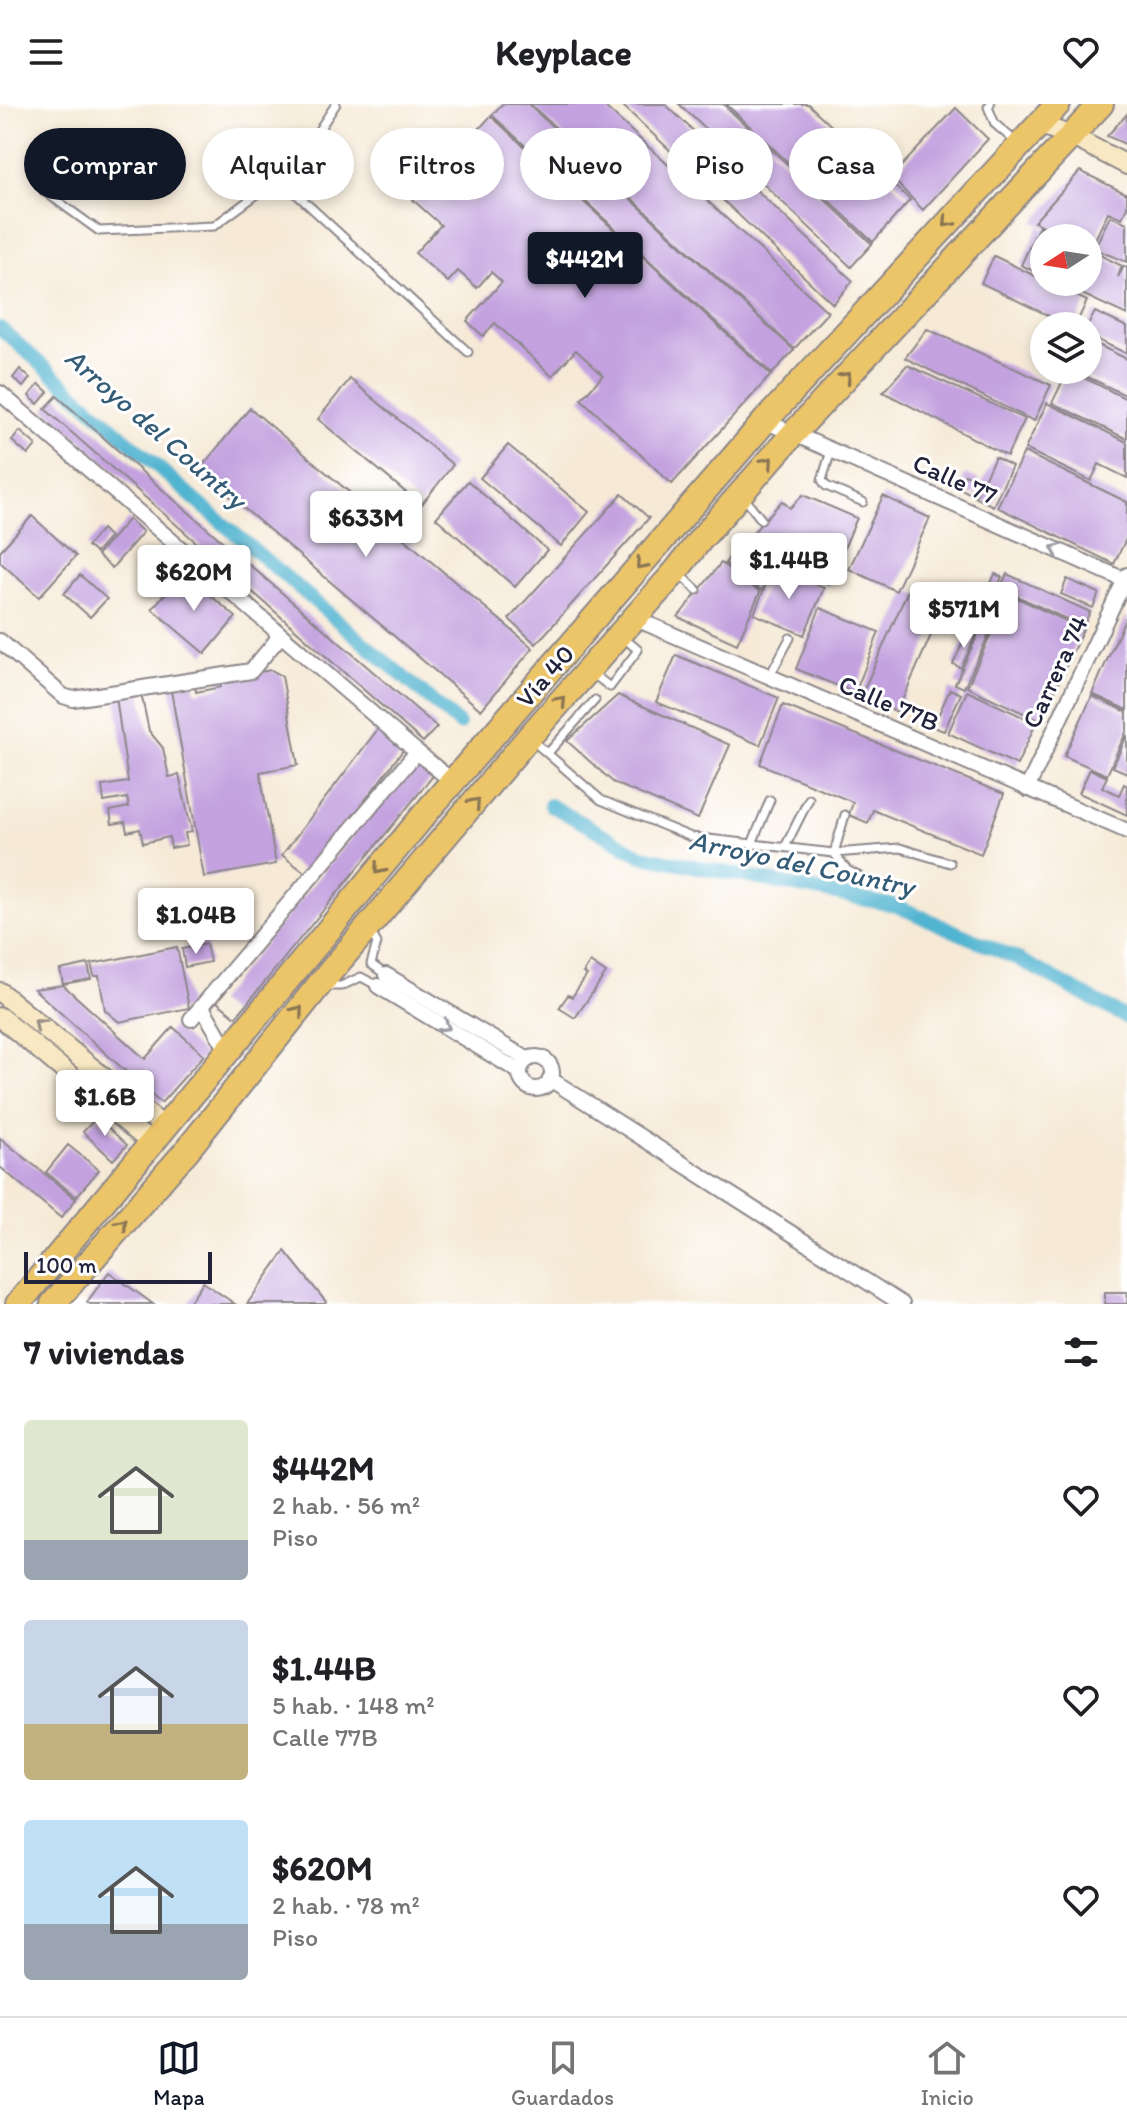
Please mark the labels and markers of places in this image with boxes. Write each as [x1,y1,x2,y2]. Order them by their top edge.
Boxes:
pin: $442M [529,232,641,300]
pin: $633M [310,491,422,559]
pin: $1.44B [724,533,854,601]
pin: $620M [138,545,250,613]
pin: $571M [908,582,1020,650]
pin: $1.04B [131,888,261,956]
pin: $1.6B [49,1070,161,1138]

